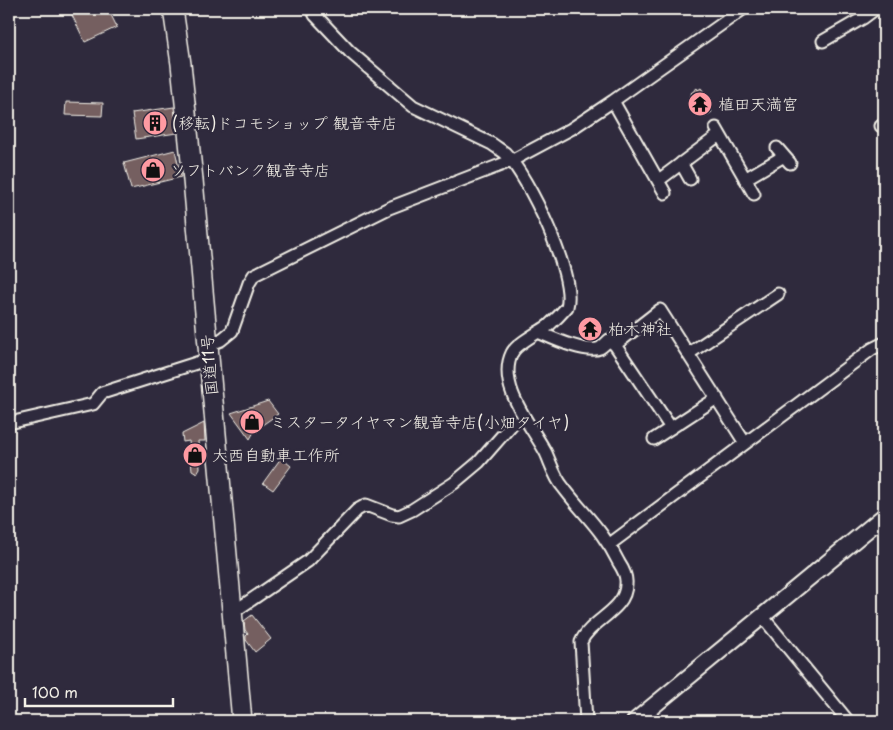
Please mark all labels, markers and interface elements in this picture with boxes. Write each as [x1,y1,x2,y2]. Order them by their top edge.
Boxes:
temple icon: 植田天満宮 [687,91,713,117]
place label: 植田天満宮 [718,91,798,115]
building icon: (移転)ドコモショップ 観音寺店 [142,110,168,136]
place label: (移転)ドコモショップ 観音寺店 [172,110,397,134]
shop icon: ソフトバンク観音寺店 [140,157,166,183]
place label: ソフトバンク観音寺店 [170,157,330,181]
temple icon: 柏木神社 [577,316,603,342]
place label: 柏木神社 [608,316,672,340]
street label: 国道11号 [193,333,223,397]
shop icon: ミスタータイヤマン観音寺店(小畑タイヤ) [239,409,265,435]
place label: ミスタータイヤマン観音寺店(小畑タイヤ) [270,409,569,433]
shop icon: 大西自動車工作所 [182,442,208,468]
place label: 大西自動車工作所 [212,442,340,466]
scale bar [25,675,172,707]
text: 100 m [32,680,78,703]

